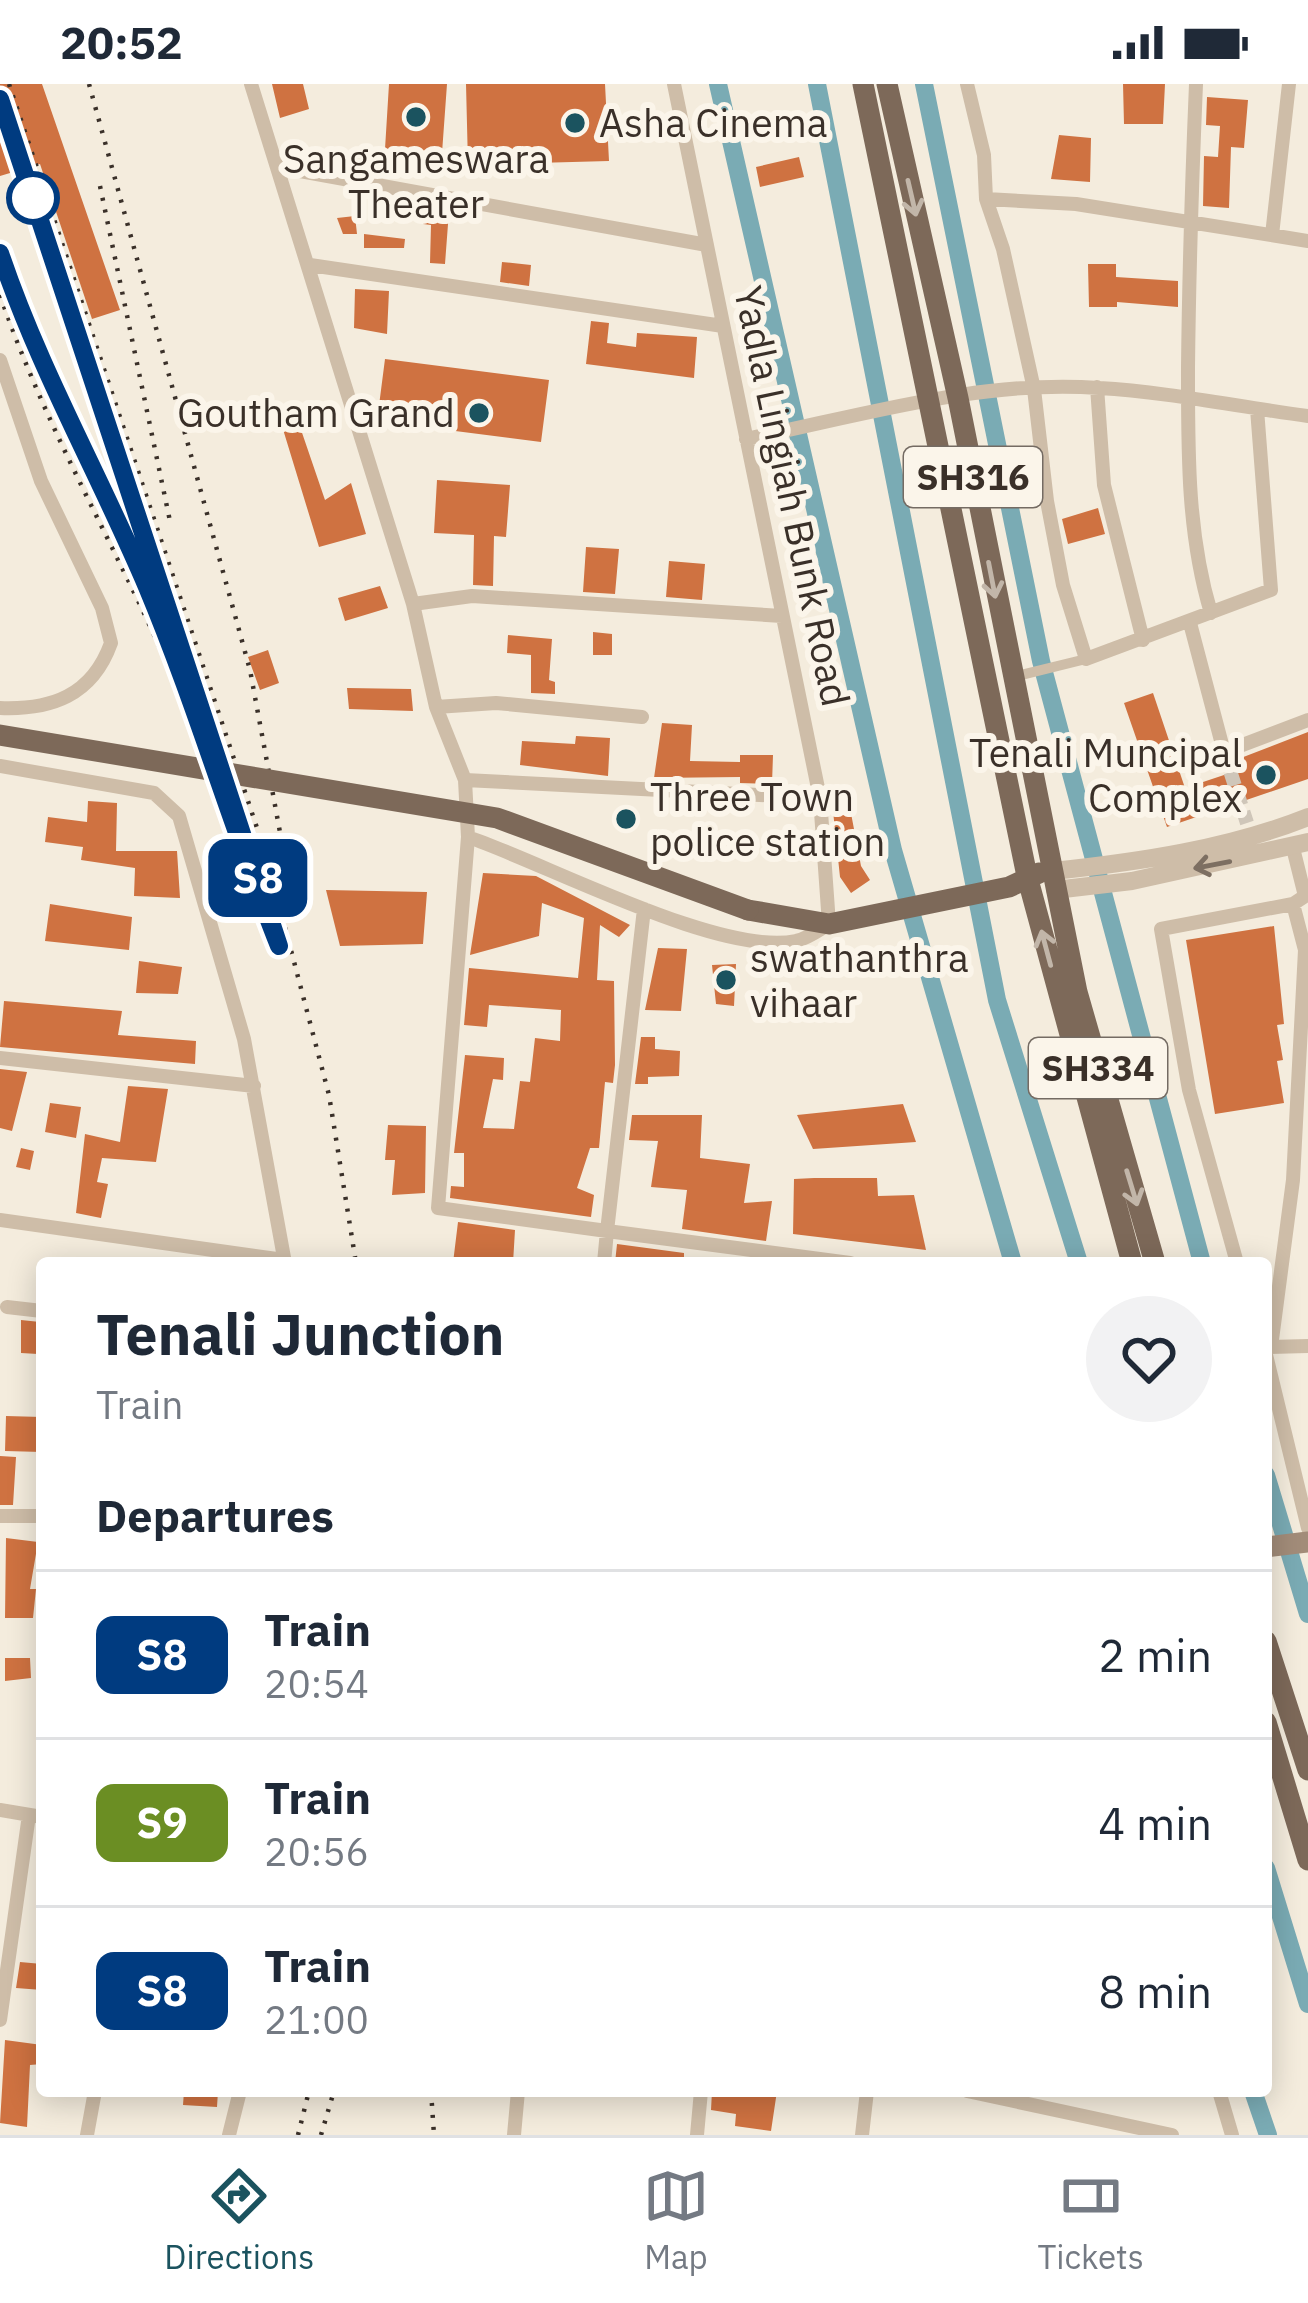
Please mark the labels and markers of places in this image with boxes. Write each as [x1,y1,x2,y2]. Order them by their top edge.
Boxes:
place label: Asha Cinema [599,97,828,148]
marker: Sangameswara Theater [403,104,429,130]
marker: Asha Cinema [562,110,588,136]
place label: Sangameswara Theater [283,133,549,229]
unlabelled marker [8,173,58,223]
place label: Goutham Grand [177,387,455,438]
marker: Goutham Grand [466,400,492,426]
place label: Tenali Muncipal Complex [969,727,1242,823]
marker: Tenali Muncipal Complex [1253,762,1279,788]
place label: Three Town police station [650,771,885,867]
marker: Three Town police station [613,806,639,832]
place label: swathanthra vihaar [750,932,969,1028]
marker: swathanthra vihaar [713,967,739,993]

